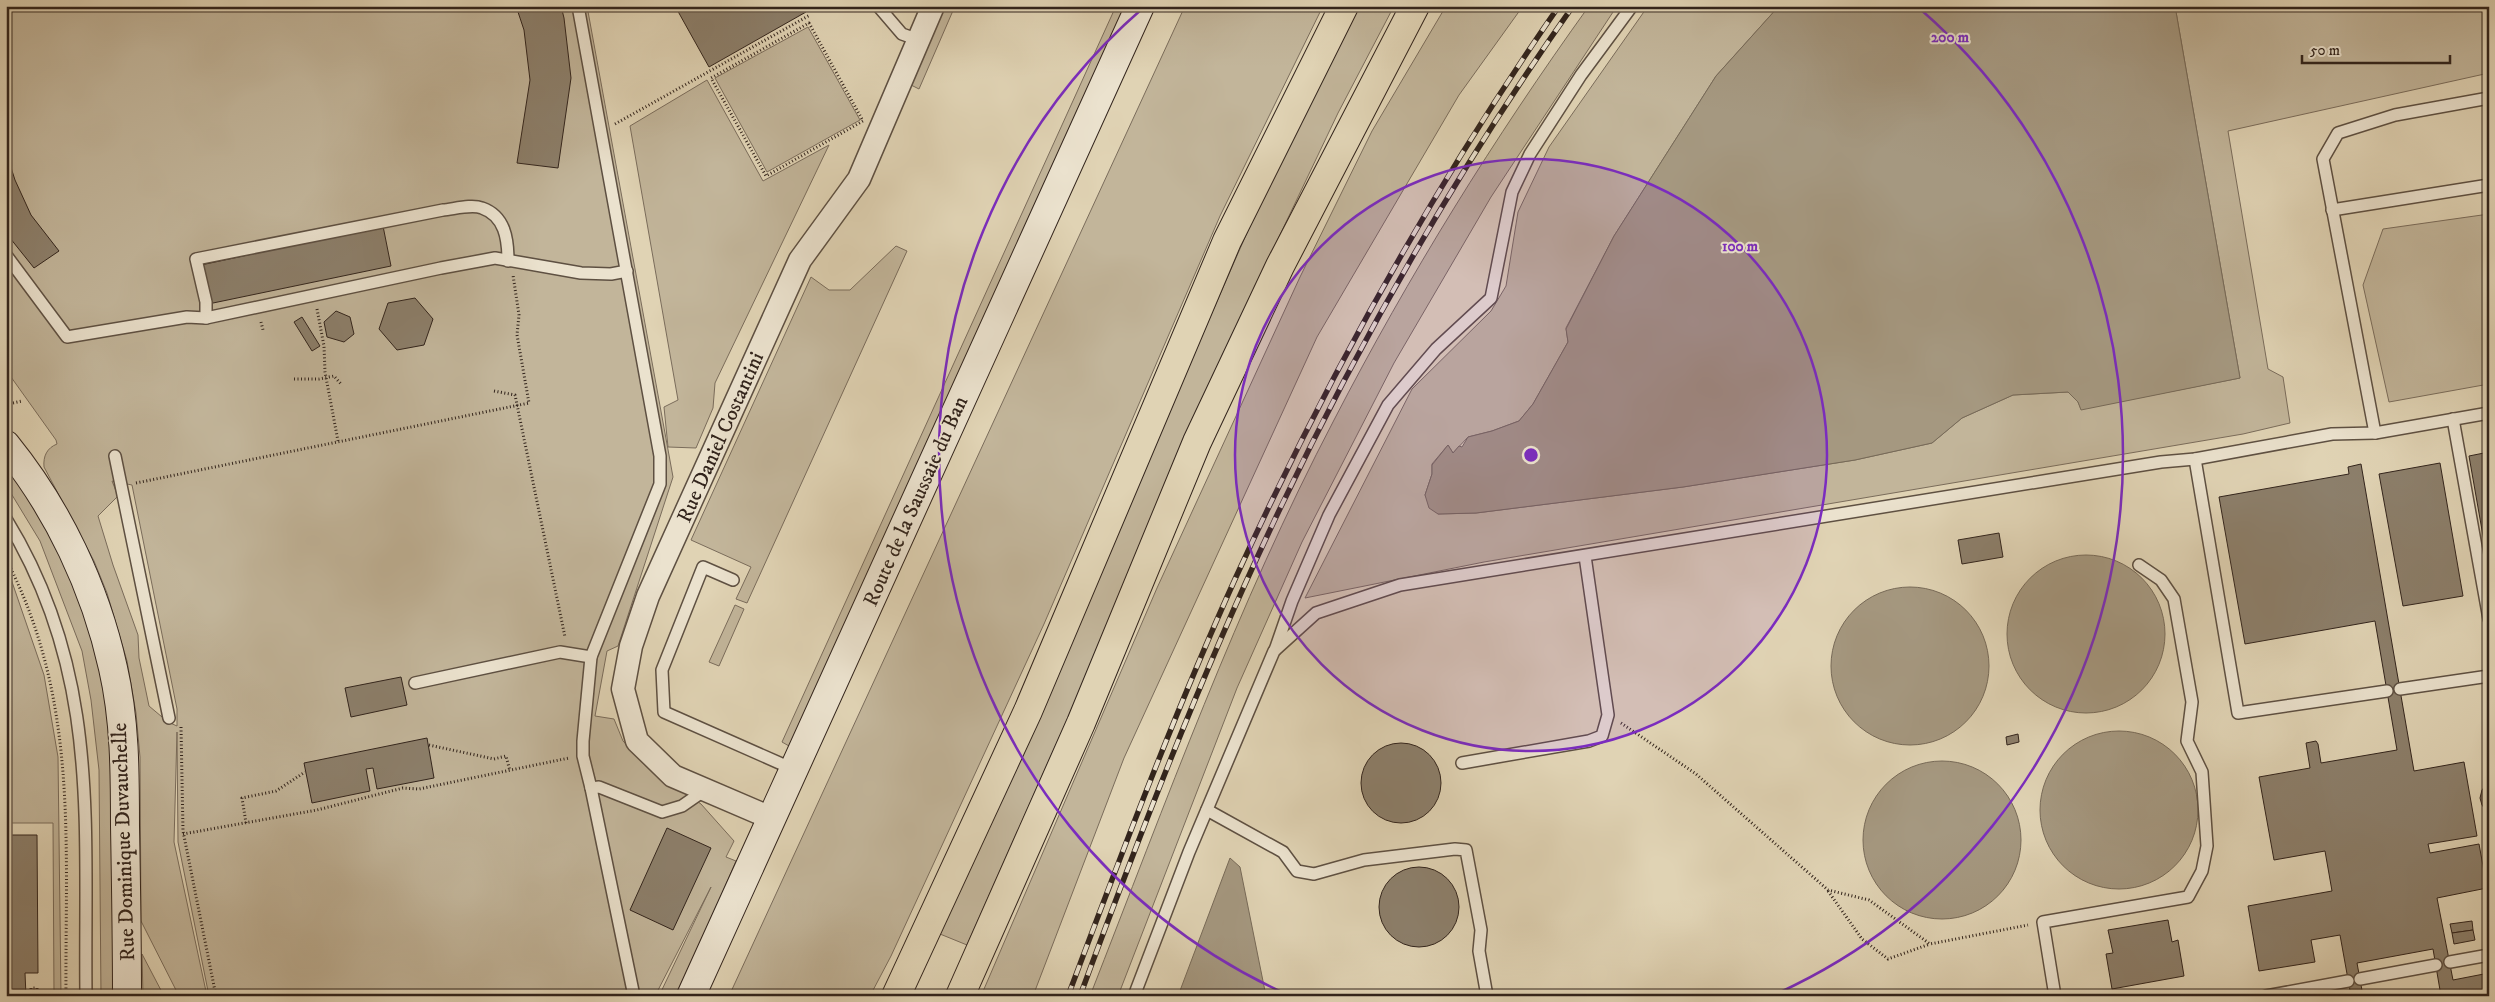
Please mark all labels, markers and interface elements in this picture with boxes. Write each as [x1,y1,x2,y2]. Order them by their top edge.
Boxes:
text: 200 m [1931,28,1970,47]
scale bar [2302,32,2450,64]
text: 50 m [2310,41,2340,60]
text: 100 m [1722,237,1759,256]
street label: Rue Daniel Costantini [672,348,770,527]
street label: Route de la Saussaie du Ban [858,392,974,611]
centre of rings [1522,446,1540,464]
street label: Rue Dominique Duvauchelle [107,722,141,962]

